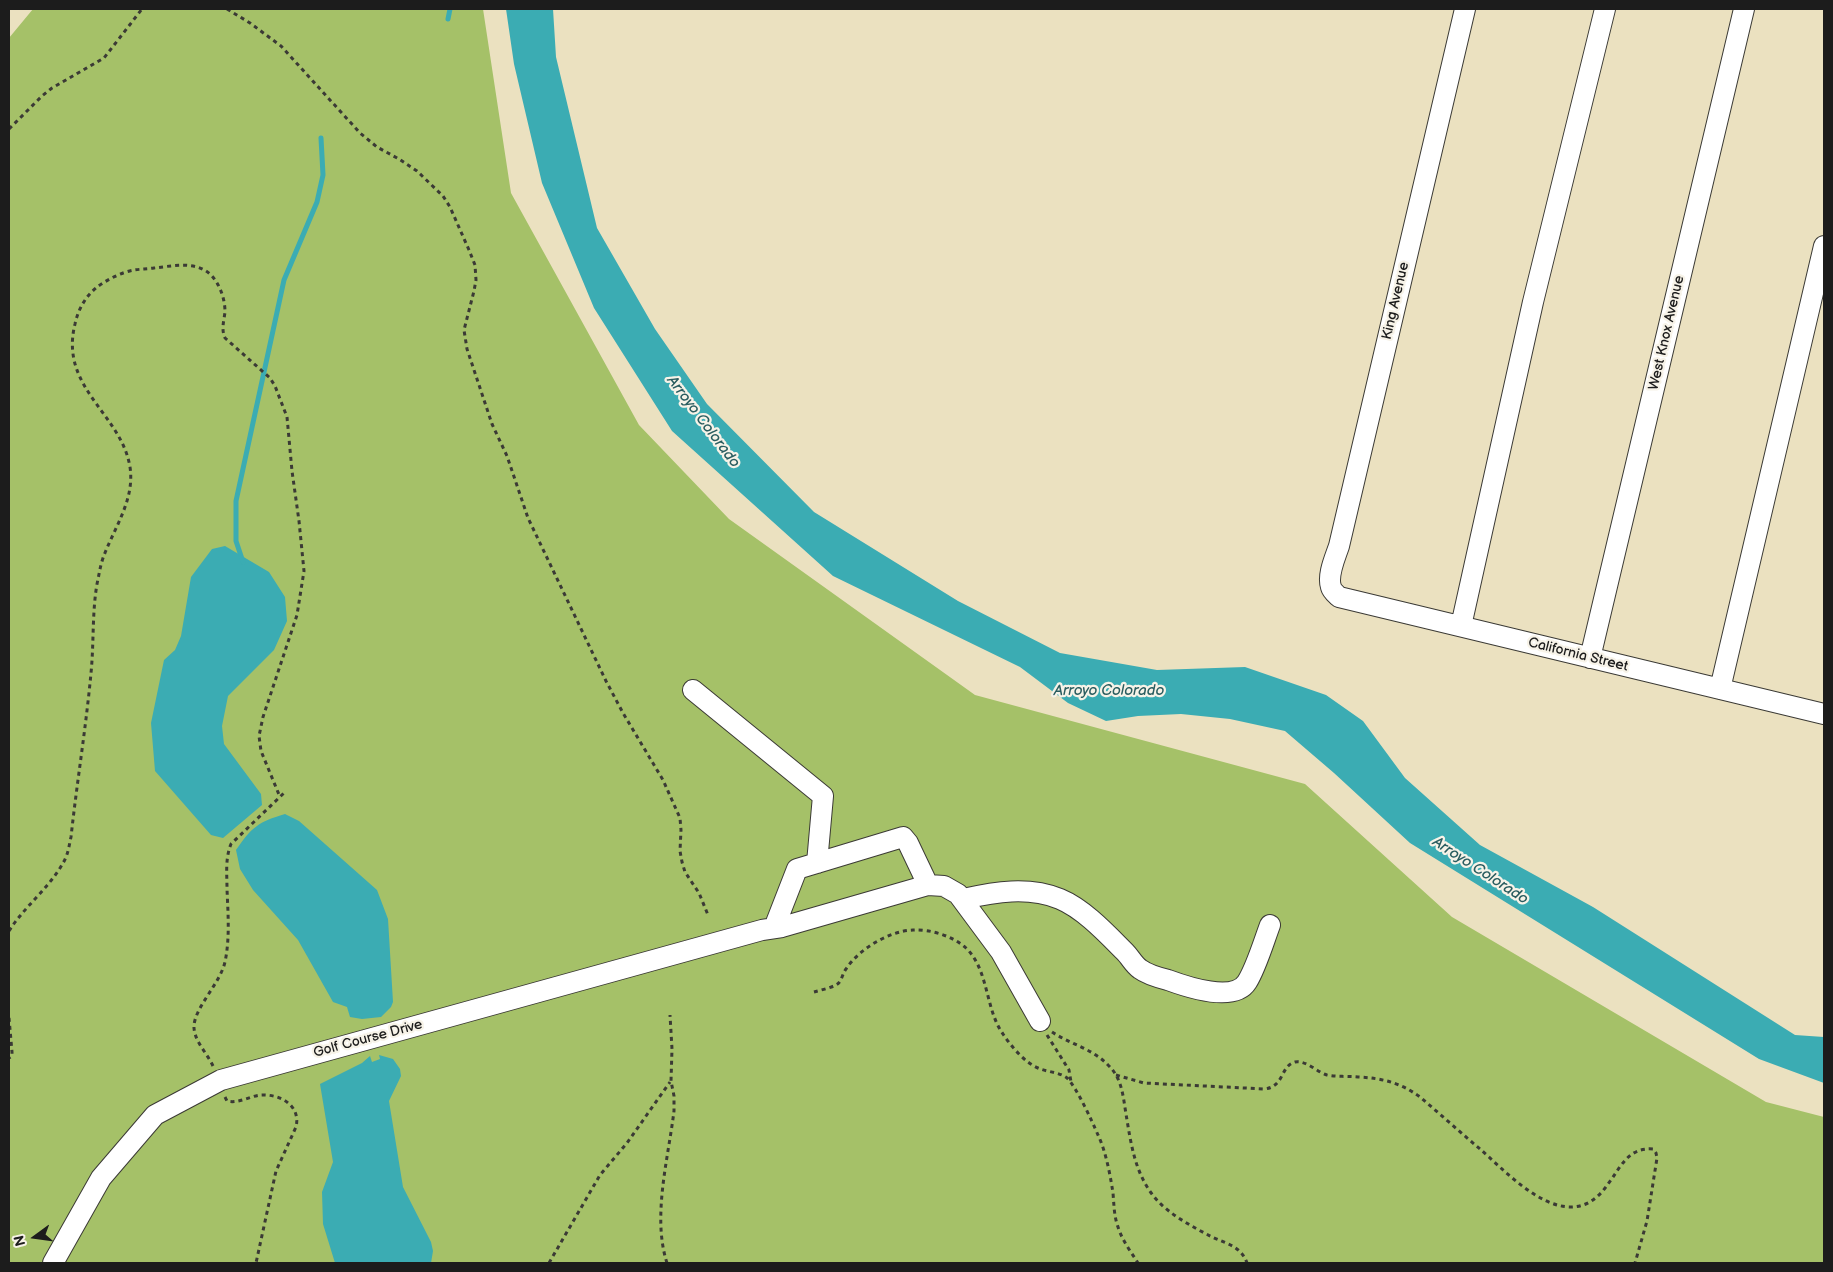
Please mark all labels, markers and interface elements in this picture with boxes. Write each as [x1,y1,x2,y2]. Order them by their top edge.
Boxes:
street label: King Avenue [1379,261,1413,341]
street label: West Knox Avenue [1646,274,1688,392]
water label: Arroyo Colorado [663,372,743,472]
street label: California Street [1526,634,1630,676]
water label: Arroyo Colorado [1054,682,1164,700]
water label: Arroyo Colorado [1429,833,1531,909]
street label: Golf Course Drive [312,1016,424,1062]
north arrow [10,1212,60,1262]
text: N [10,1234,29,1248]

